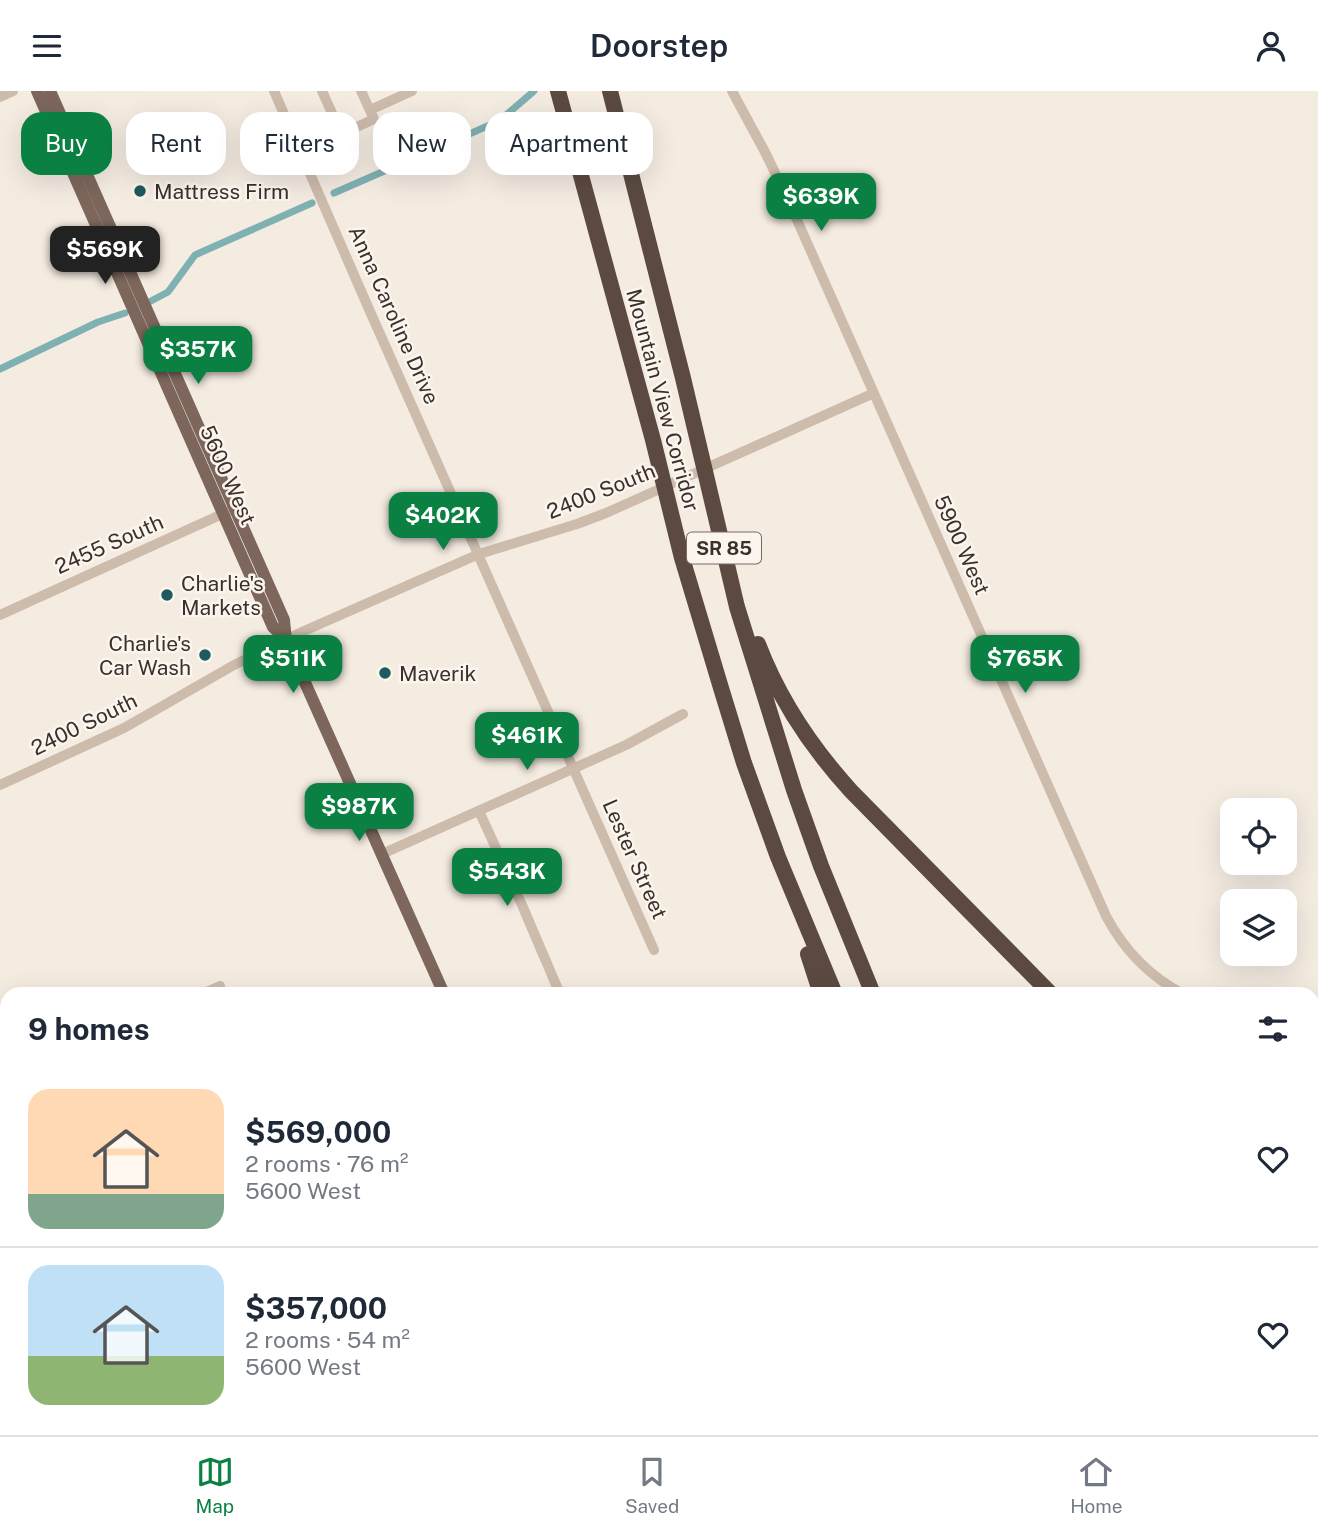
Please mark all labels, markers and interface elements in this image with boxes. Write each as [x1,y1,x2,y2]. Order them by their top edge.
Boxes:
icon: menu [28,27,66,65]
text: Doorstep [590,27,728,64]
icon: person [1252,27,1290,65]
chip: Buy [21,112,112,175]
chip: Rent [126,112,226,175]
chip: Filters [240,112,359,175]
chip: New [373,112,471,175]
chip: Apartment [485,112,653,175]
pin: $639K [772,173,870,233]
place label: Mattress Firm [154,179,289,204]
text: $639K [782,182,860,209]
marker: Mattress Firm [132,183,148,199]
street label: Anna Caroline Drive [343,222,445,408]
pin: $569K [56,227,154,286]
text: $569K [66,235,144,262]
street label: Mountain View Corridor [621,286,705,514]
pin: $357K [149,327,247,386]
text: $357K [159,335,237,362]
street label: 5600 West [195,421,261,529]
street label: 2400 South [543,458,659,524]
street label: 5900 West [929,491,995,599]
pin: $402K [394,493,492,552]
text: $402K [405,501,481,528]
street label: 2455 South [51,509,167,579]
road number: SR 85 [687,533,761,563]
place label: Charlie's Markets [181,571,264,620]
marker: Charlie's Markets [159,587,175,603]
place label: Charlie's Car Wash [99,631,191,680]
pin: $511K [244,635,342,695]
pin: $765K [976,635,1074,695]
text: $511K [259,644,327,671]
text: $765K [986,644,1064,671]
marker: Charlie's Car Wash [197,647,213,663]
place label: Maverik [399,661,477,686]
marker: Maverik [377,665,393,681]
street label: 2400 South [27,688,141,760]
pin: $461K [478,713,576,772]
text: $461K [491,721,563,748]
pin: $987K [310,783,408,843]
text: $987K [321,792,397,819]
street label: Lester Street [597,795,673,923]
map controls [1220,798,1297,966]
button: locate [1220,798,1297,875]
pin: $543K [458,849,556,908]
text: $543K [468,857,546,884]
button: layers [1220,889,1297,966]
icon: filters [1254,1010,1292,1048]
text: 9 homes [28,1011,150,1047]
text: $569,000 [245,1114,391,1150]
icon: home [84,1117,168,1201]
icon: heart [1254,1140,1292,1178]
text: 2 rooms · 76 m² [245,1150,408,1177]
text: 5600 West [245,1177,361,1204]
text: $357,000 [245,1290,387,1326]
icon: home [84,1293,168,1377]
icon: heart [1254,1316,1292,1354]
text: 2 rooms · 54 m² [245,1326,410,1353]
text: 5600 West [245,1353,361,1380]
tab: Map [195,1453,234,1517]
tab: Saved [625,1453,679,1517]
tab: Home [1070,1453,1123,1517]

